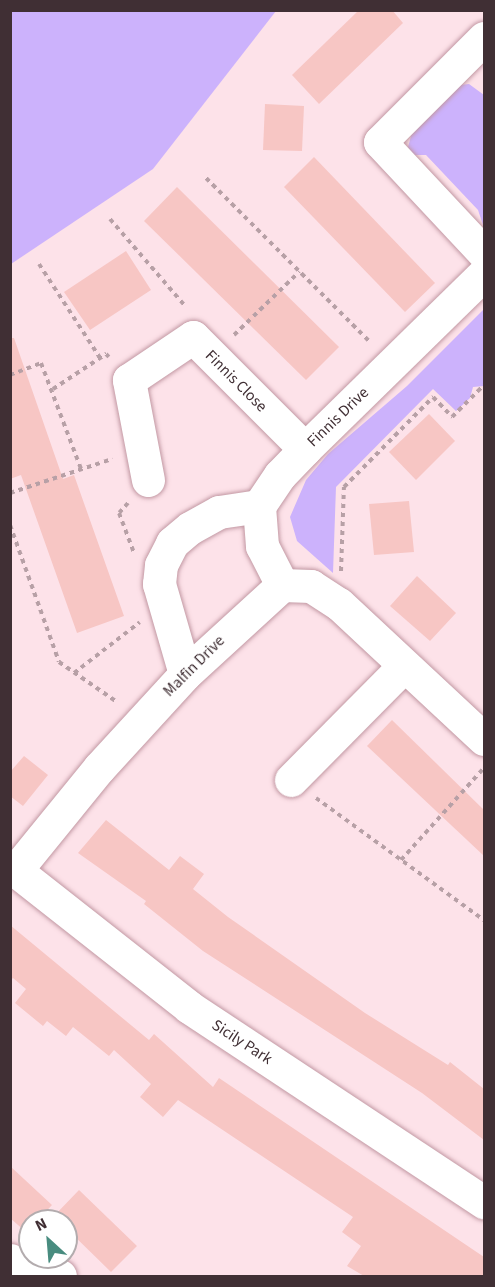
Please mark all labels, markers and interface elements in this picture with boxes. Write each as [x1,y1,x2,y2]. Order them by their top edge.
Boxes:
street label: Finnis Close [201,346,271,416]
street label: Finnis Drive [303,383,373,451]
street label: Malfin Drive [159,631,229,701]
street label: Sicily Park [208,1015,276,1069]
north arrow [18,1209,78,1269]
text: N [31,1212,51,1237]

